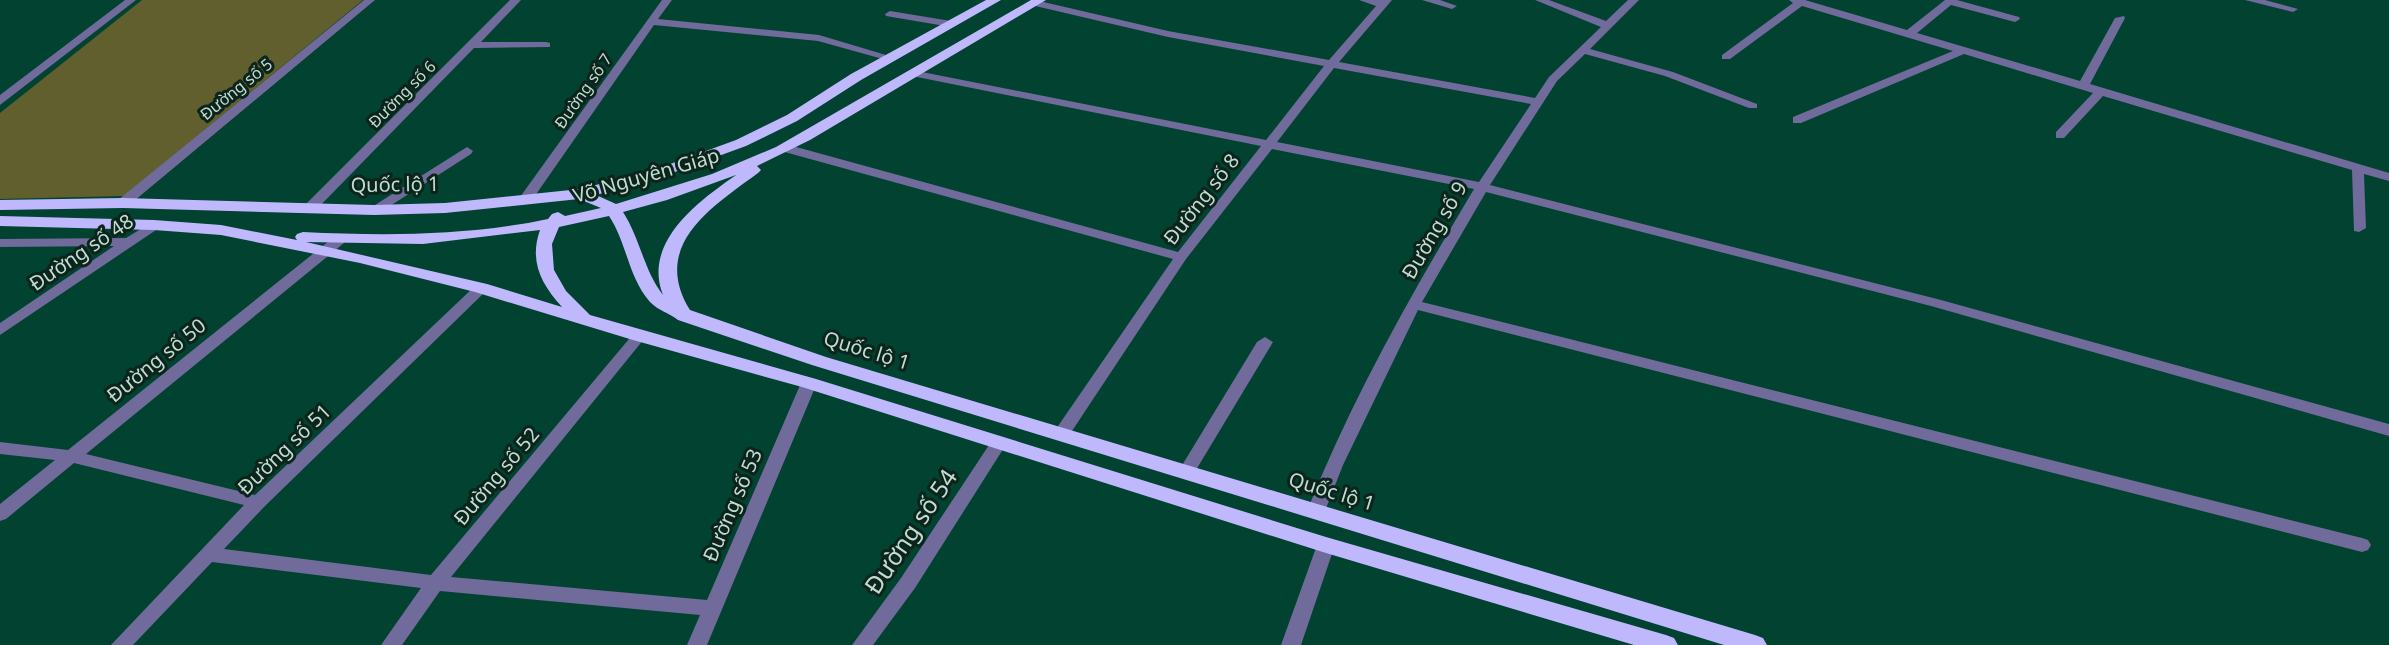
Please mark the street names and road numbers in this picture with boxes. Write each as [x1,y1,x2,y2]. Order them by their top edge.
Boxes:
street label: Đường số 7 [549,49,617,133]
street label: Đường số 5 [195,53,277,125]
street label: Đường số 6 [364,56,440,132]
street label: Võ Nguyên Giáp [570,141,722,209]
street label: Đường số 8 [1157,148,1245,250]
street label: Quốc lộ 1 [350,170,440,198]
street label: Đường số 9 [1395,176,1473,284]
street label: Đường số 48 [24,207,138,297]
street label: Đường số 50 [101,312,211,408]
street label: Quốc lộ 1 [821,324,913,376]
street label: Đường số 51 [231,398,337,500]
street label: Đường số 52 [447,421,545,531]
street label: Đường số 53 [696,444,768,566]
street label: Đường số 54 [856,462,964,600]
street label: Quốc lộ 1 [1286,465,1378,517]

